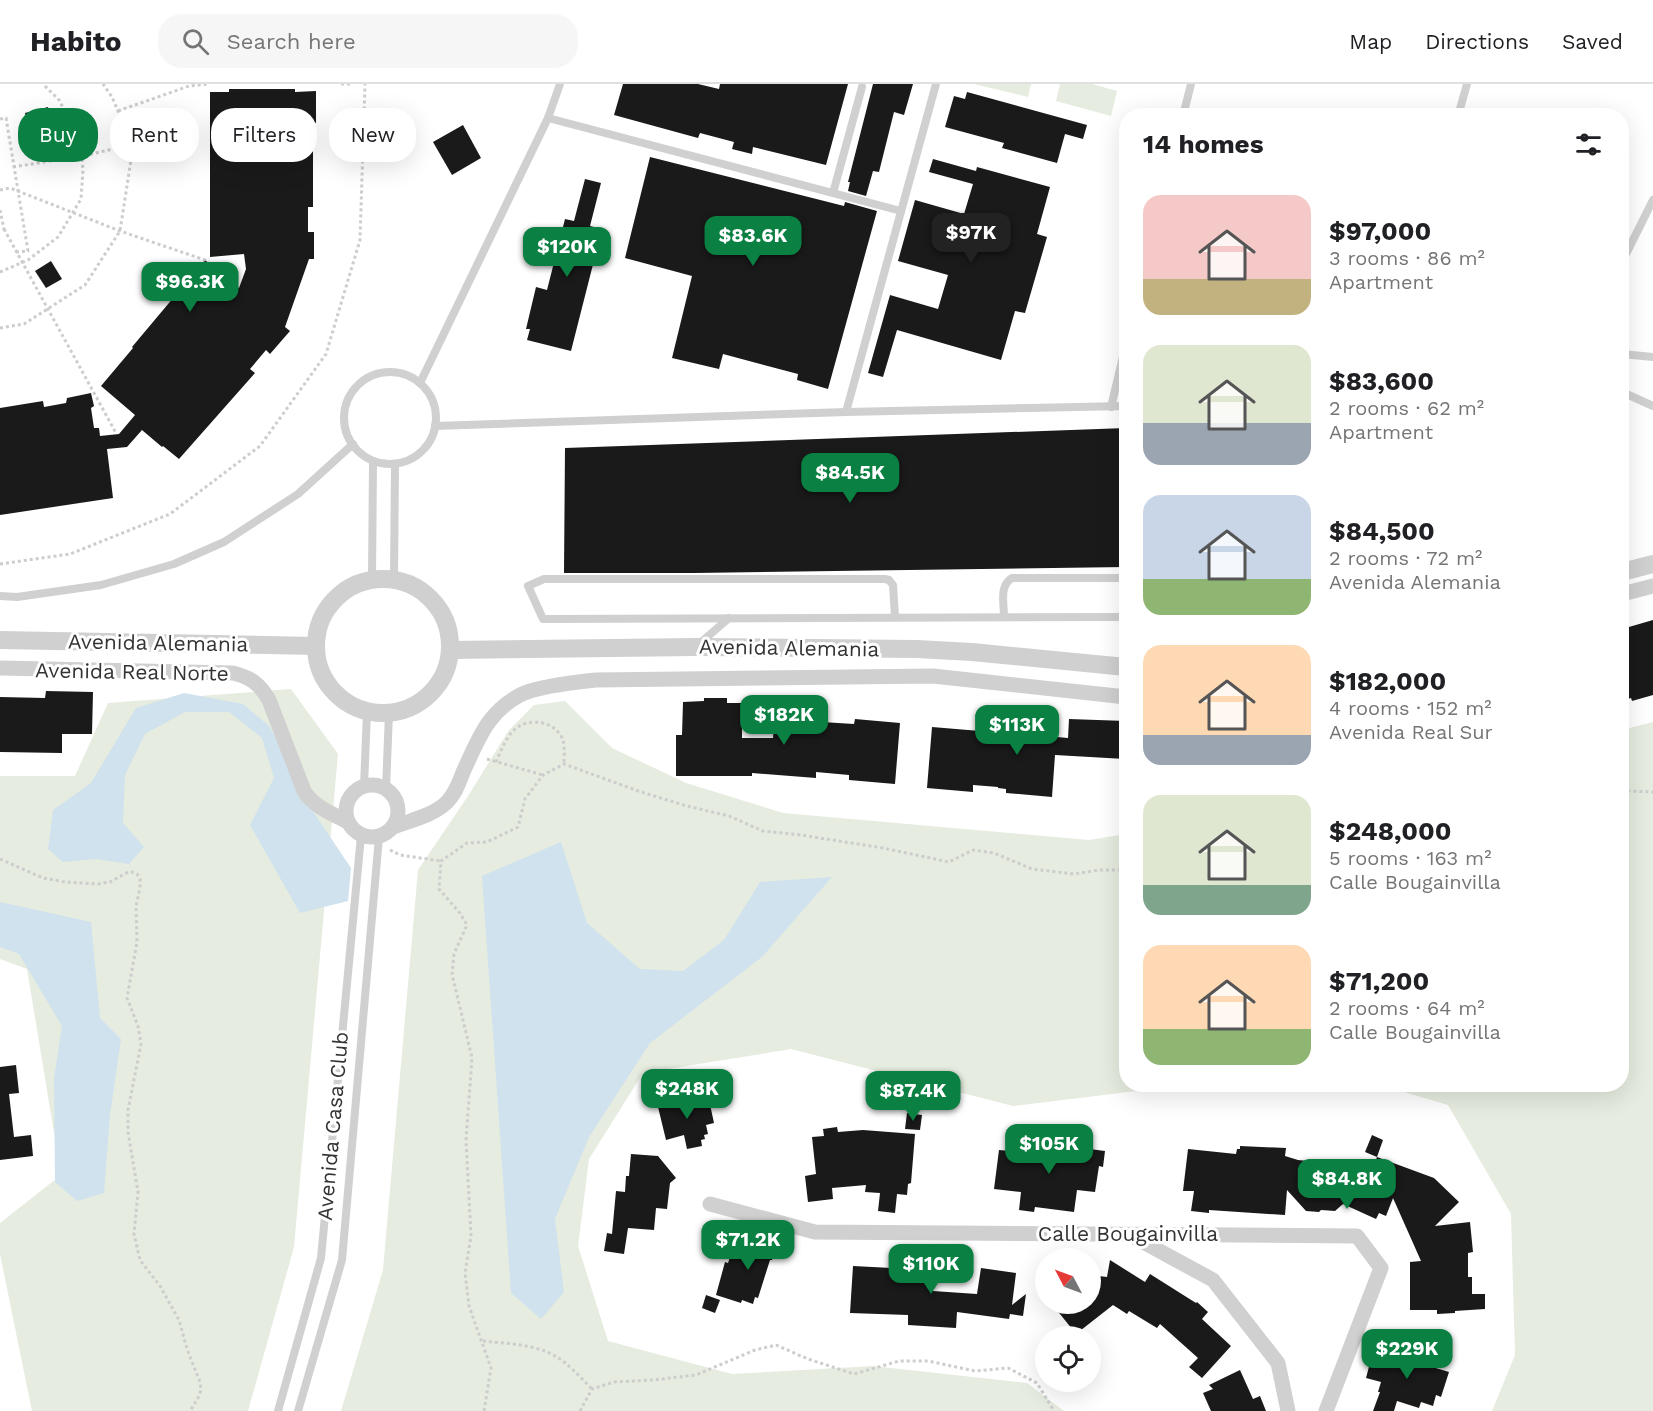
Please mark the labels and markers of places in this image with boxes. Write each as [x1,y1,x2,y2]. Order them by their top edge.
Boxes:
pin: $97K [935,213,1007,264]
pin: $83.6K [704,216,802,267]
pin: $120K [525,227,609,278]
pin: $96.3K [141,262,239,313]
pin: $84.5K [801,453,899,504]
pin: $182K [742,695,826,746]
pin: $113K [975,705,1059,756]
pin: $248K [645,1069,729,1120]
pin: $87.4K [864,1071,962,1122]
pin: $105K [1007,1124,1091,1175]
pin: $84.8K [1298,1159,1396,1210]
pin: $71.2K [699,1220,797,1271]
pin: $110K [889,1244,973,1295]
pin: $229K [1365,1329,1449,1380]

